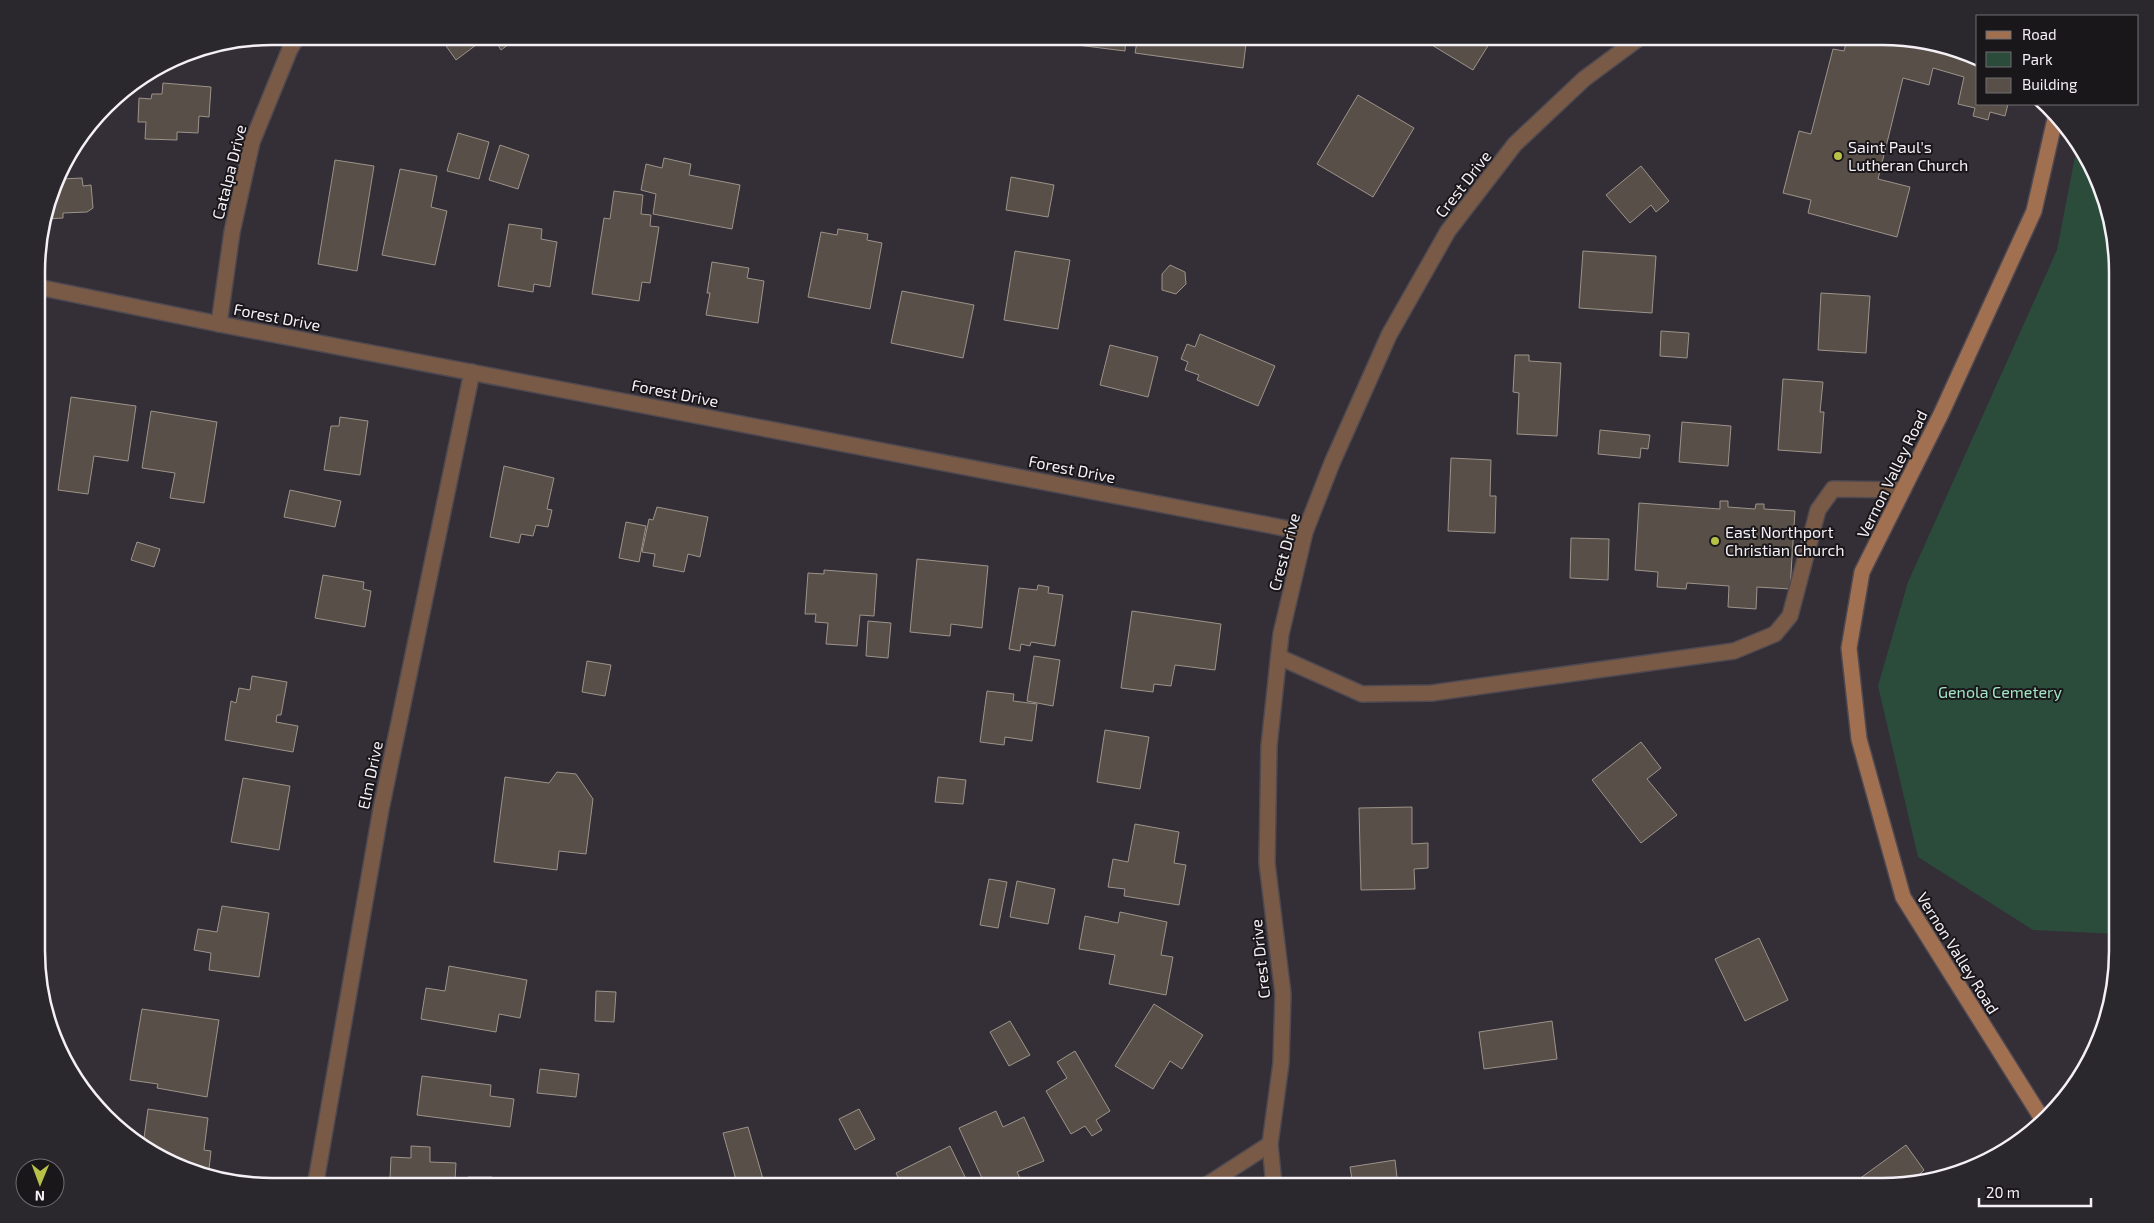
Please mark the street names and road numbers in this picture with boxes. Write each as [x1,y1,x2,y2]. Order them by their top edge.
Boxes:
street label: Catalpa Drive [208,122,249,221]
street label: Crest Drive [1431,146,1495,221]
street label: Forest Drive [232,299,322,334]
street label: Forest Drive [630,375,720,410]
street label: Vernon Valley Road [1852,407,1931,541]
street label: Forest Drive [1027,451,1117,486]
street label: Crest Drive [1264,511,1303,593]
street label: Elm Drive [353,739,386,811]
street label: Vernon Valley Road [1913,888,2003,1017]
street label: Crest Drive [1246,918,1273,1000]

